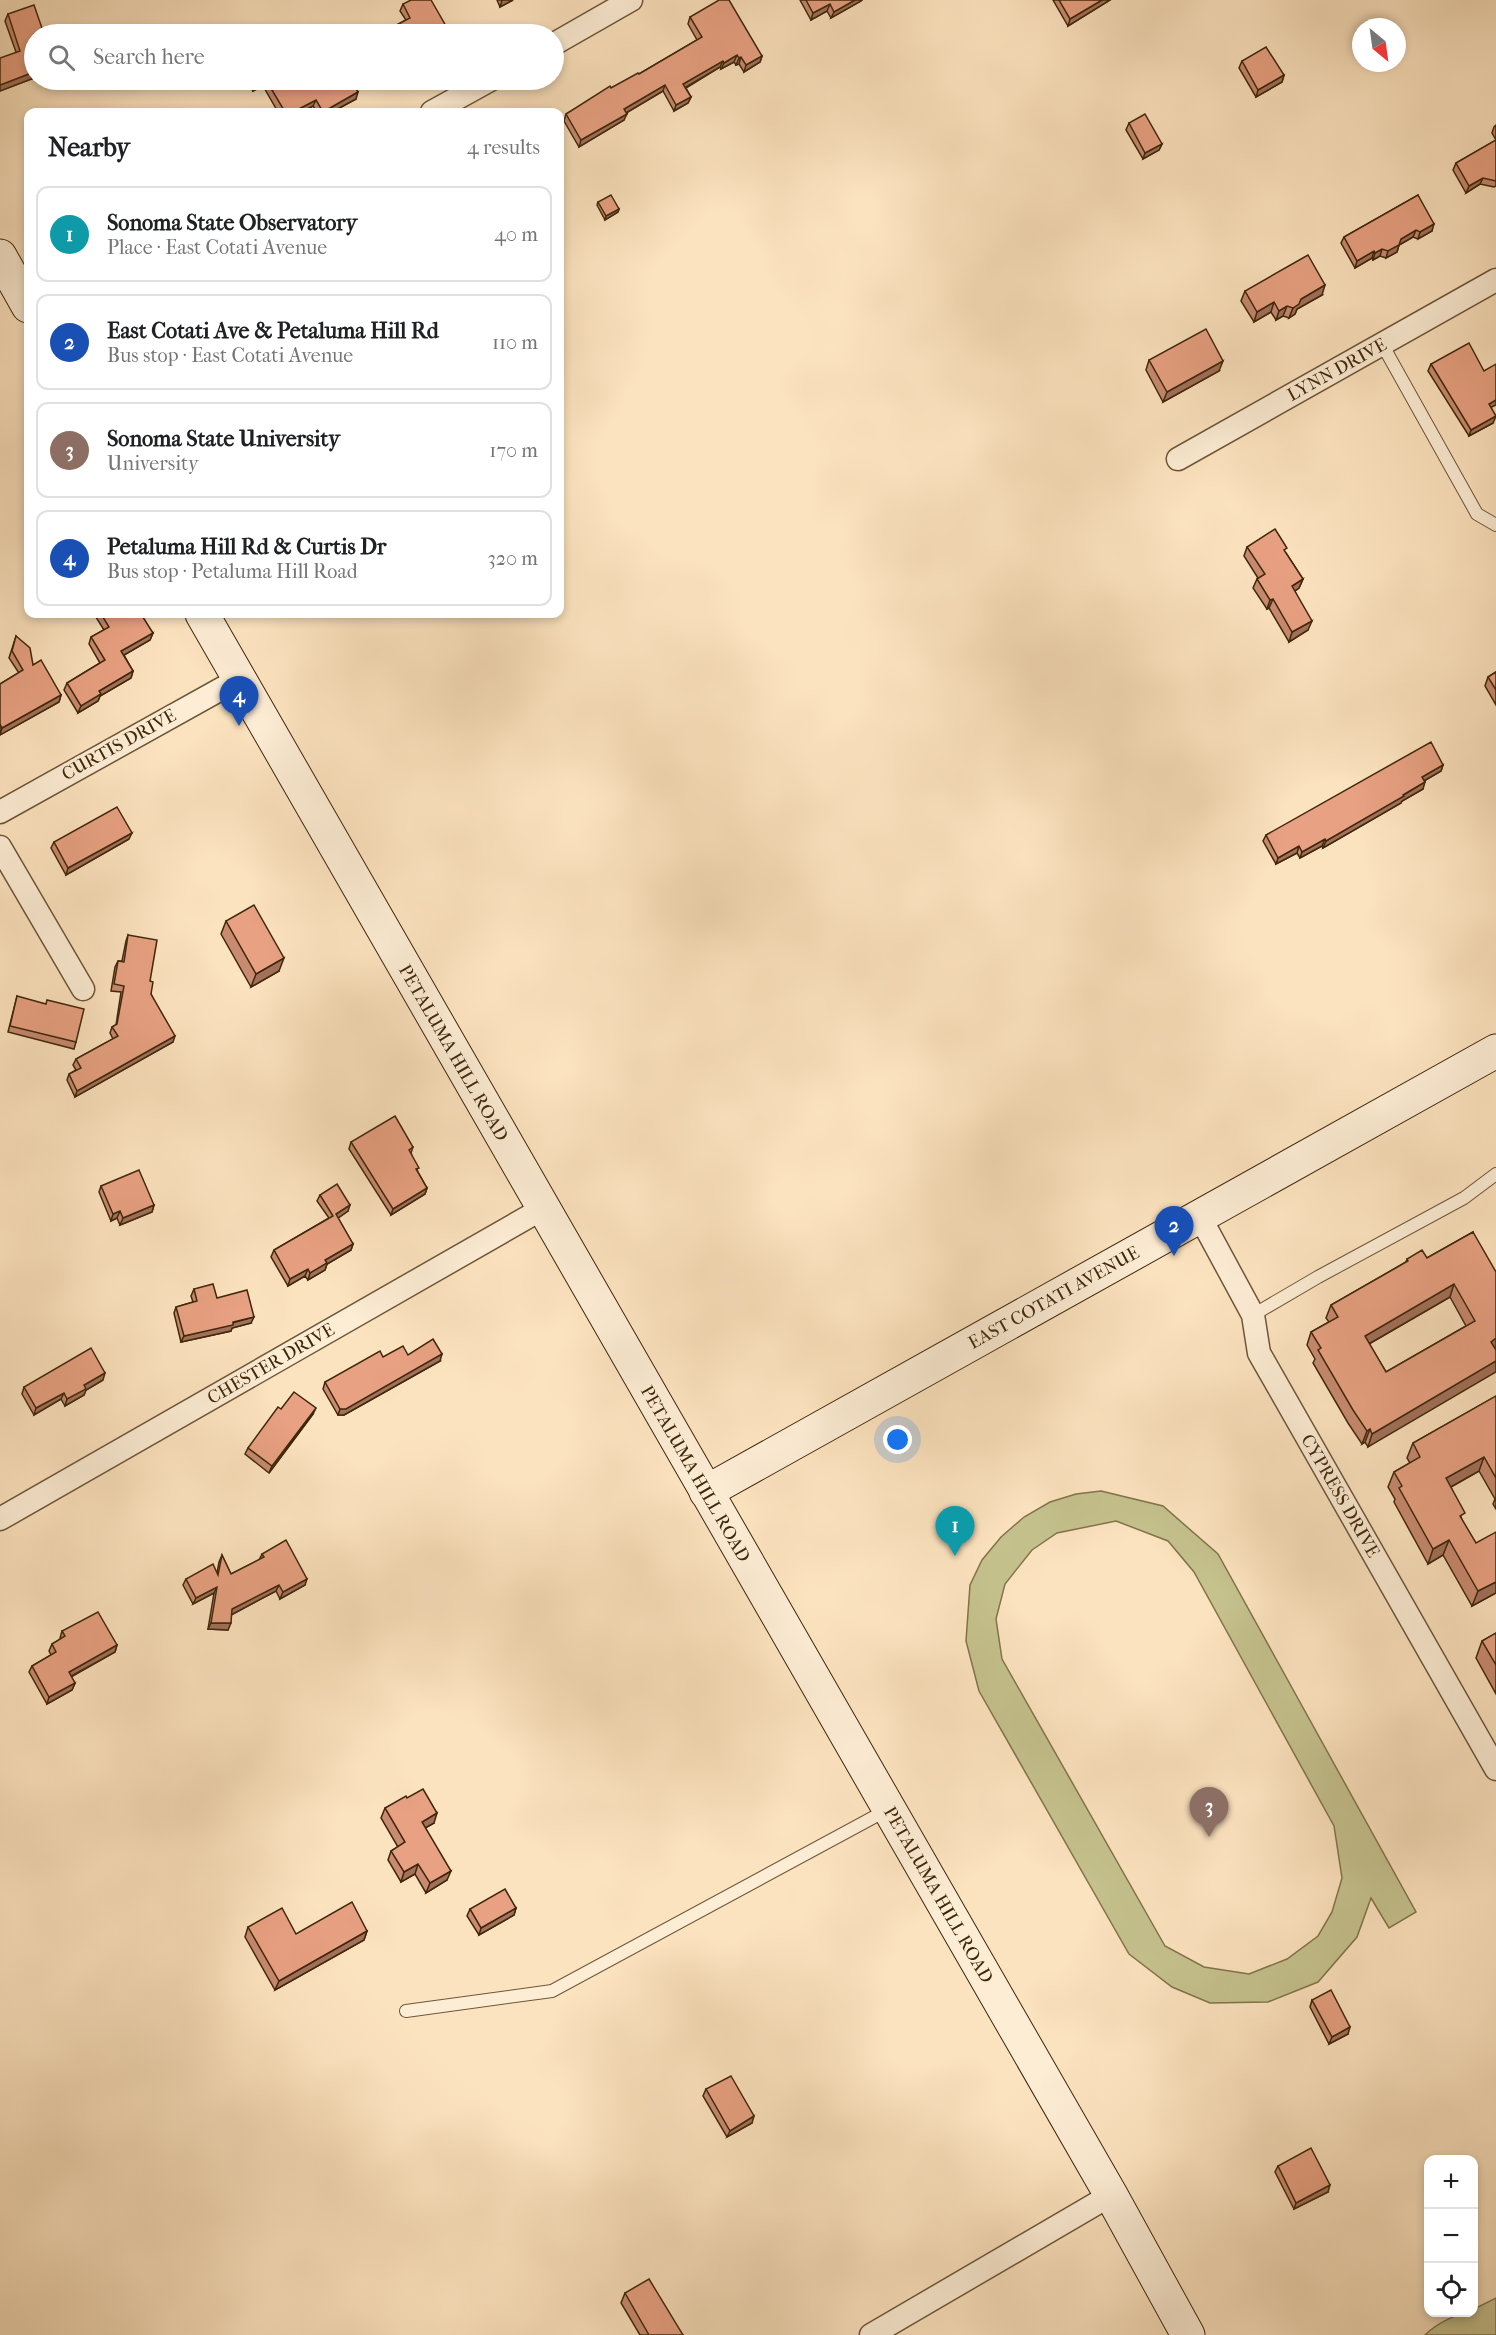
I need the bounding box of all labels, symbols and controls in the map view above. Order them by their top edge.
north arrow [1352,18,1406,72]
search box [24,24,564,90]
icon: search [45,41,78,74]
text: Search here [93,44,205,70]
text: Nearby [48,132,130,163]
text: 4 results [467,136,540,159]
text: Sonoma State Observatory [107,210,357,236]
text: 1 [66,223,73,246]
text: 40 m [494,223,538,246]
text: Place · East Cotati Avenue [107,236,327,259]
text: East Cotati Ave & Petaluma Hill Rd [107,318,439,344]
text: 2 [64,331,75,354]
text: 110 m [492,331,538,354]
street label: LYNN DRIVE [1284,334,1390,406]
text: Bus stop · East Cotati Avenue [107,344,353,367]
text: Sonoma State University [107,426,340,452]
text: 3 [65,439,74,462]
text: 170 m [489,439,538,462]
text: University [107,452,199,475]
text: Petaluma Hill Rd & Curtis Dr [107,534,386,560]
text: 4 [64,547,75,570]
text: 320 m [488,547,538,570]
text: Bus stop · Petaluma Hill Road [107,560,358,583]
pin: 4 [220,676,258,726]
street label: CURTIS DRIVE [58,705,180,785]
street label: PETALUMA HILL ROAD [394,961,512,1145]
pin: 2 [1154,1206,1194,1256]
street label: EAST COTATI AVENUE [965,1242,1143,1354]
street label: CHESTER DRIVE [204,1319,338,1409]
street label: PETALUMA HILL ROAD [636,1382,754,1566]
your location [883,1425,912,1454]
street label: CYPRESS DRIVE [1296,1431,1384,1561]
pin: 1 [936,1506,974,1556]
pin: 3 [1190,1788,1228,1837]
street label: PETALUMA HILL ROAD [879,1803,997,1987]
map controls [1424,2155,1478,2317]
button: + [1424,2155,1478,2209]
button: − [1424,2209,1478,2263]
button: locate [1424,2263,1478,2317]

